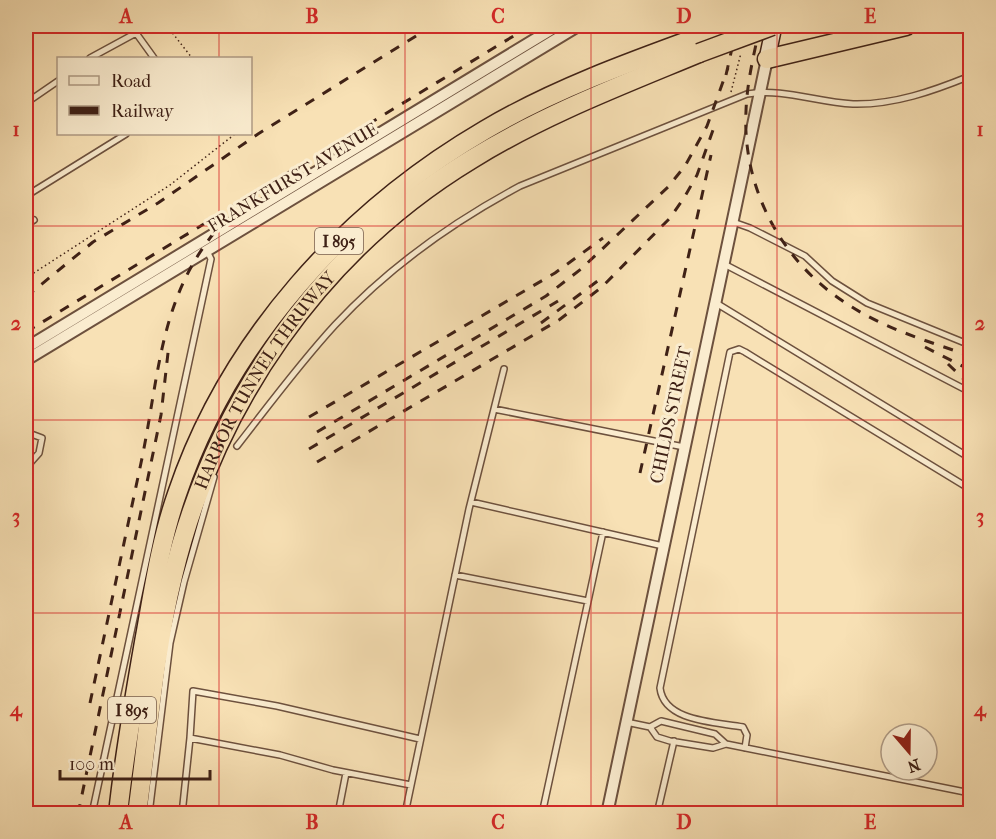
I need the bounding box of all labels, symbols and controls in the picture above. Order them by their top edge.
text: A [118,5,134,28]
text: B [305,5,319,28]
text: C [491,5,505,28]
text: D [676,5,692,28]
text: E [864,5,876,28]
legend [57,57,252,135]
text: Road [111,71,151,92]
text: Railway [111,101,175,122]
text: 1 [12,118,20,141]
text: 1 [976,118,984,141]
street label: FRANKFURST AVENUE [204,119,382,237]
road number: I 895 [315,228,363,254]
street label: HARBOR TUNNEL THRUWAY [190,267,340,493]
text: 2 [11,312,21,335]
text: 2 [975,312,985,335]
street label: CHILDS STREET [646,344,696,486]
text: 3 [12,505,20,528]
text: 3 [976,505,984,528]
road number: I 895 [108,697,156,723]
text: 4 [9,698,23,722]
text: 4 [973,698,987,722]
north arrow [879,722,939,782]
scale bar [60,743,210,781]
text: 100 m [69,754,114,775]
text: N [904,755,923,777]
text: A [118,811,134,834]
text: B [305,811,319,834]
text: C [491,811,505,834]
text: D [676,811,692,834]
text: E [864,811,876,834]

